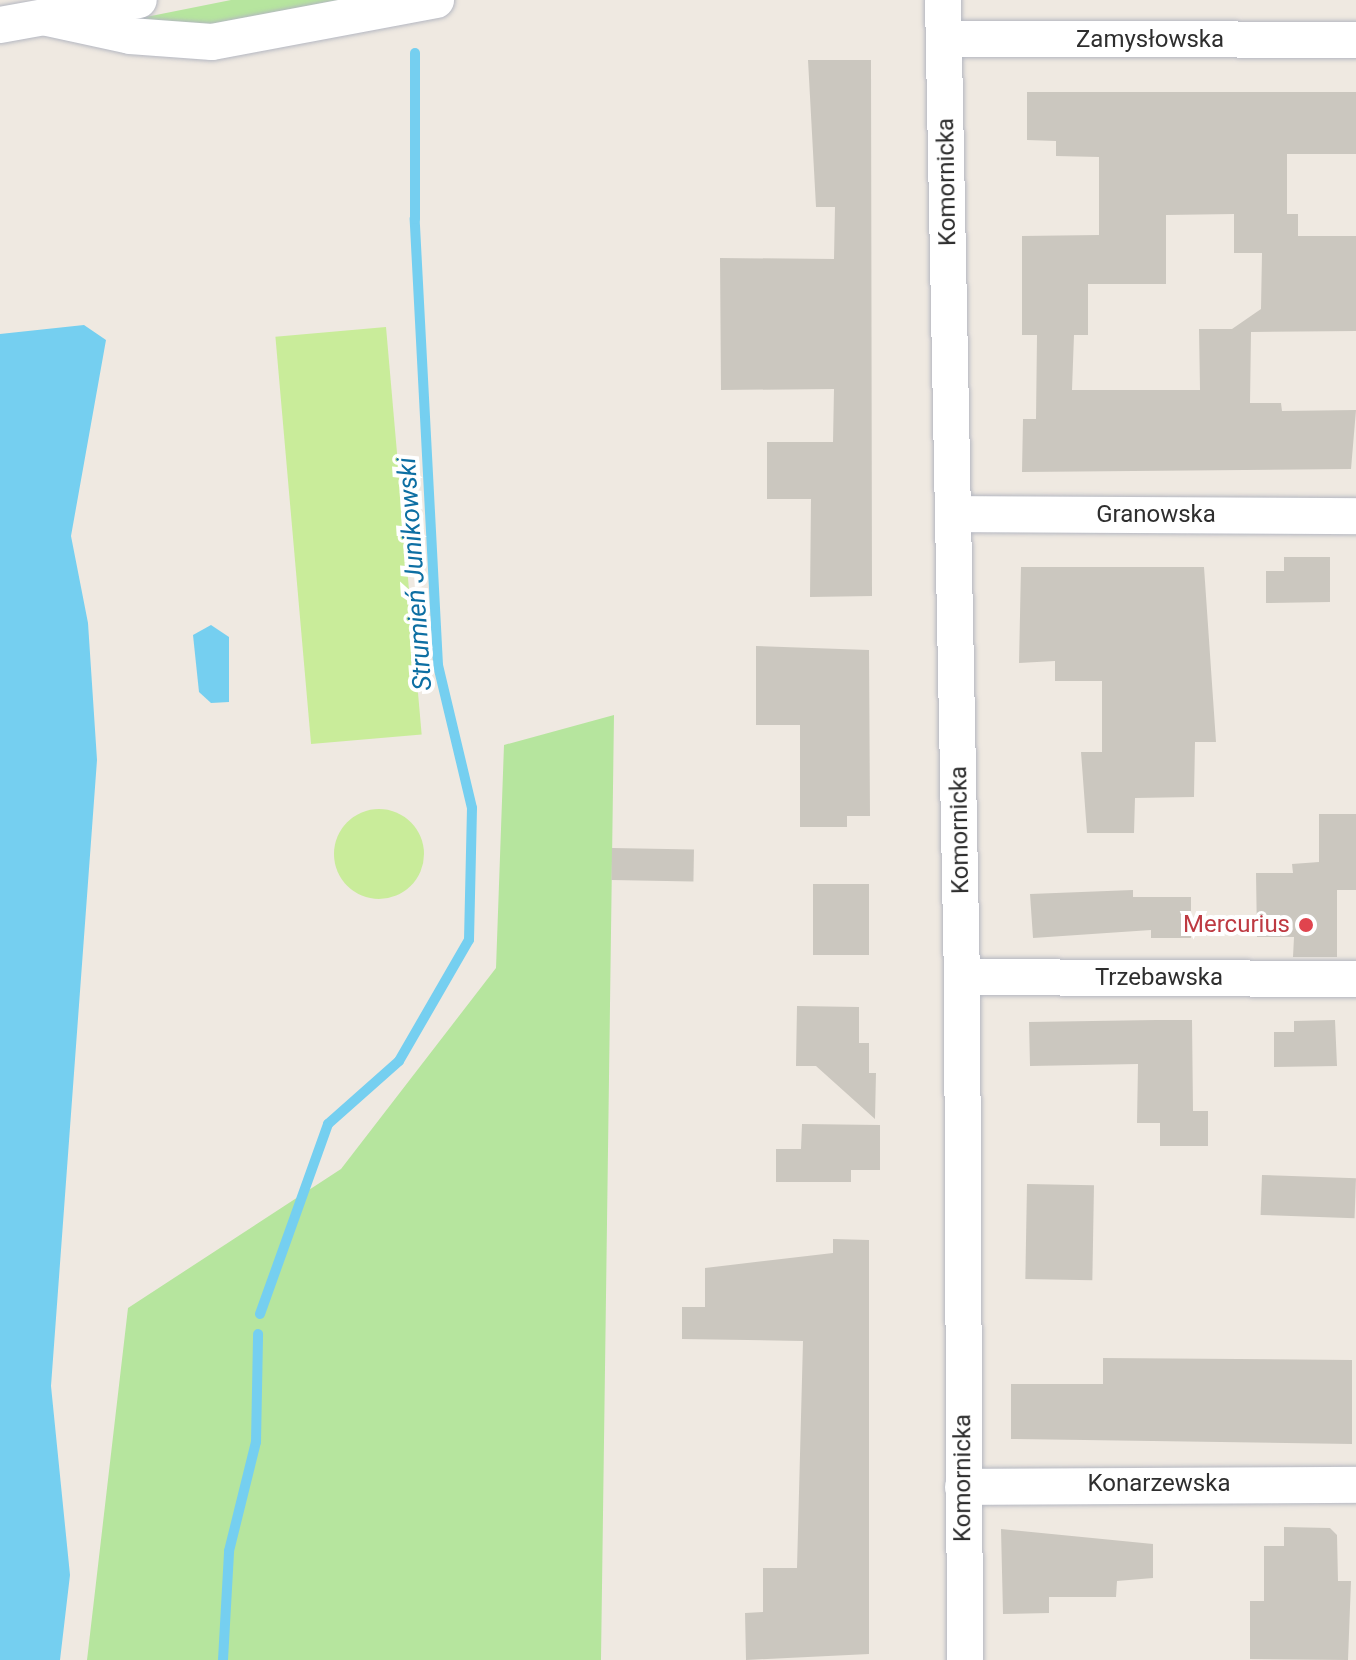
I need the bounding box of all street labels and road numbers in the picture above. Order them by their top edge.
street label: Zamysłowska [1076,26,1224,54]
street label: Komornicka [931,118,963,246]
street label: Granowska [1096,501,1216,529]
street label: Komornicka [944,766,976,894]
street label: Trzebawska [1095,964,1223,992]
street label: Komornicka [949,1414,977,1542]
street label: Konarzewska [1088,1470,1230,1498]

